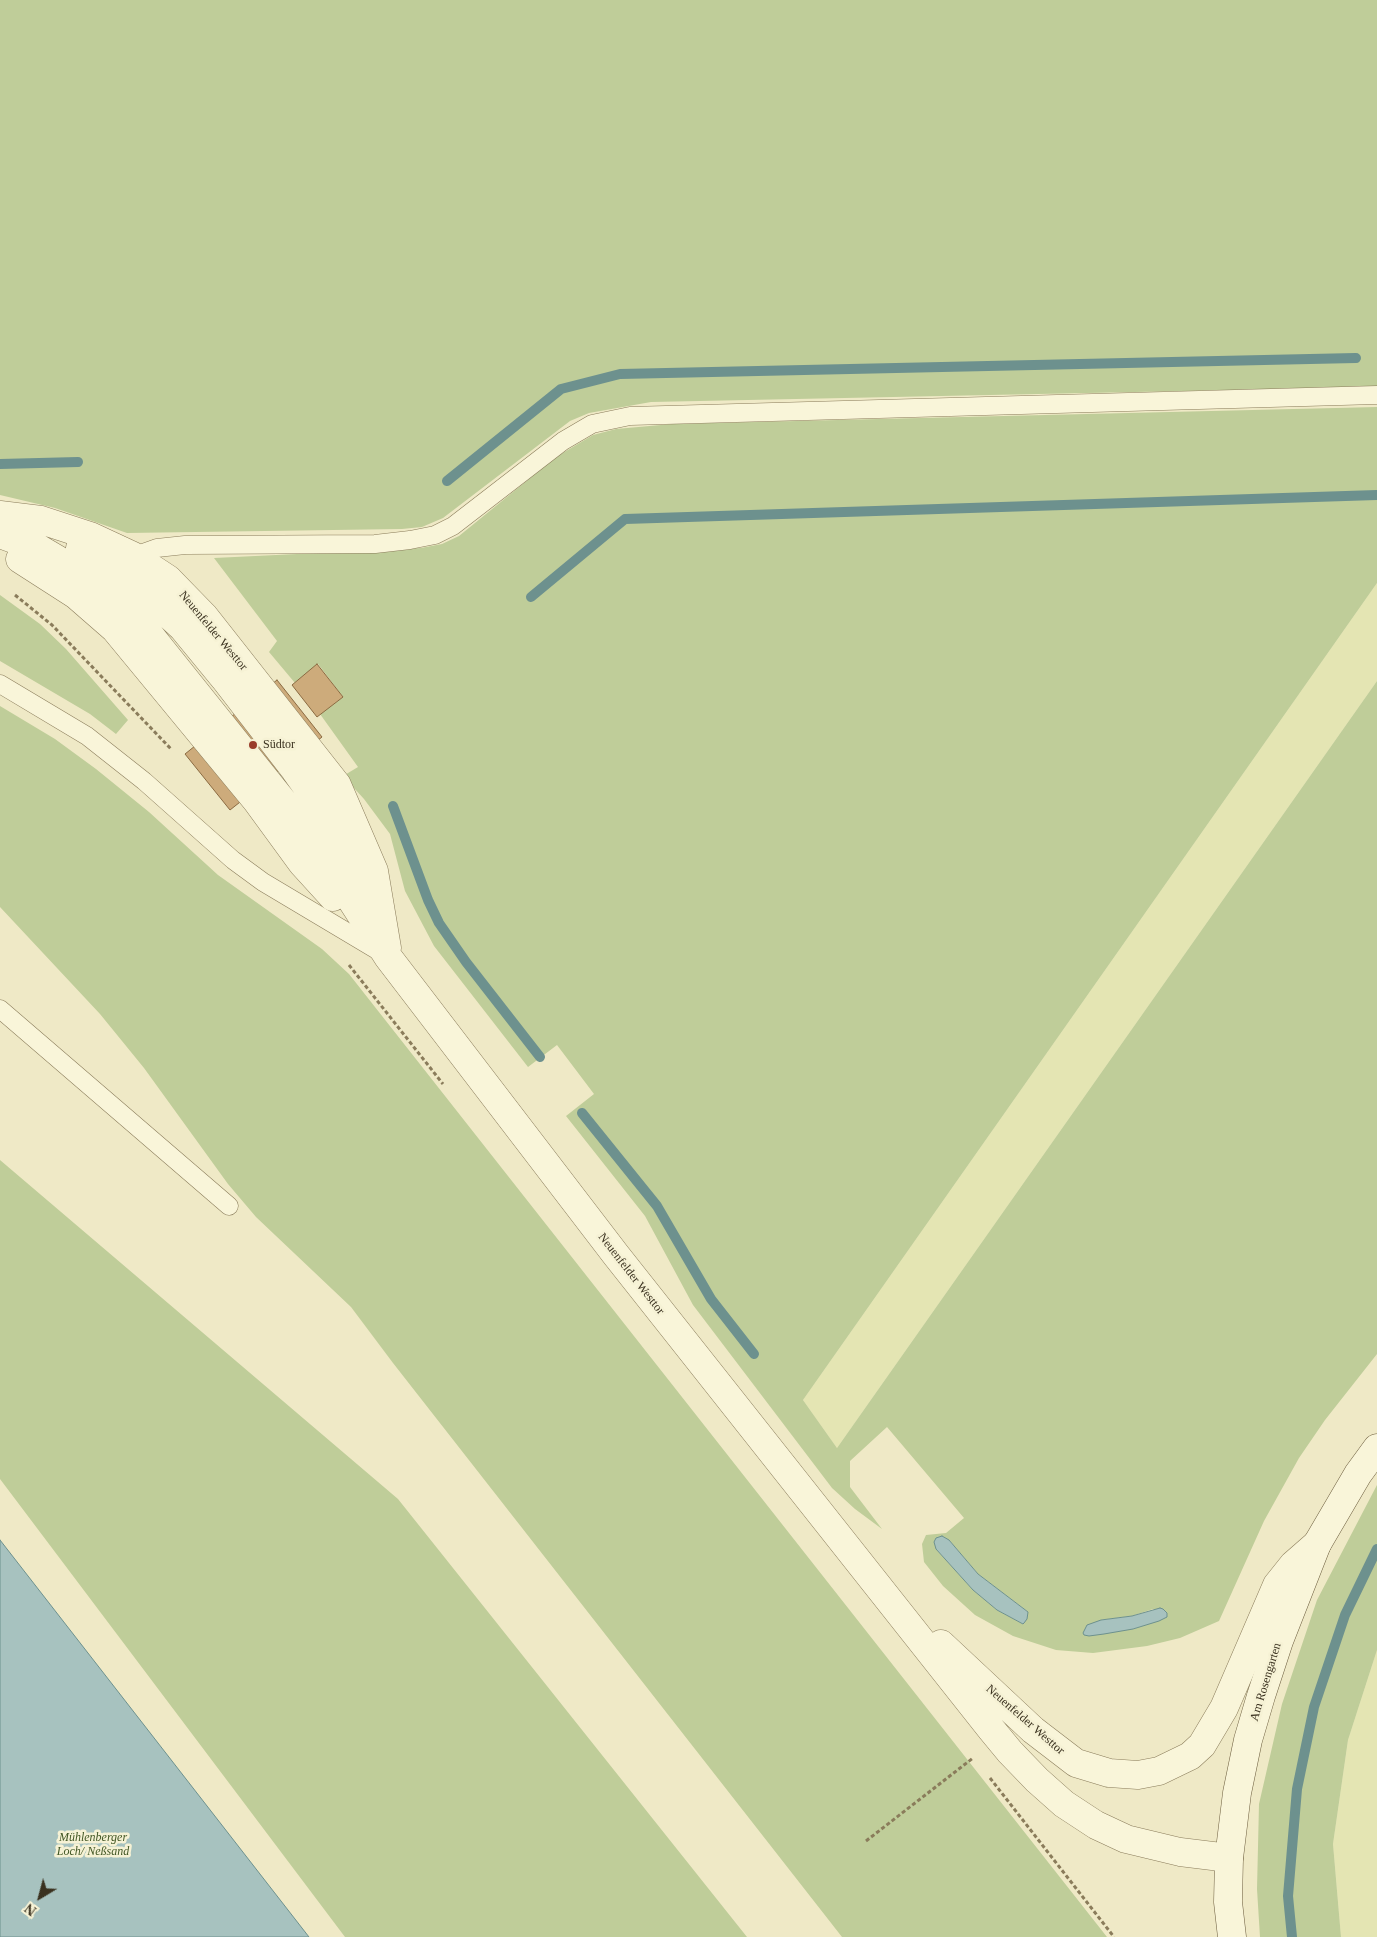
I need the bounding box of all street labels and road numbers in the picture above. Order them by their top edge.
street label: Neuenfelder Westtor [176,588,250,674]
street label: Neuenfelder Westtor [595,1230,667,1318]
street label: Am Rosengarten [1247,1641,1285,1723]
street label: Neuenfelder Westtor [983,1682,1067,1758]

